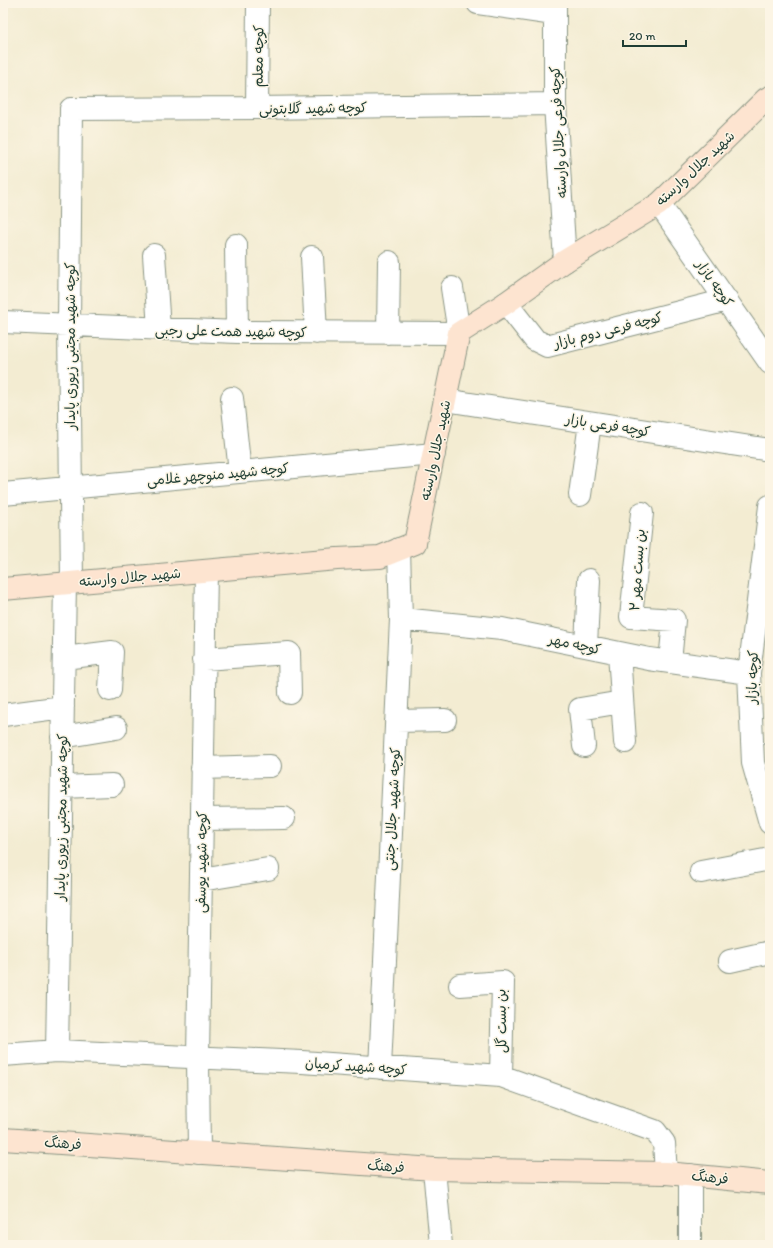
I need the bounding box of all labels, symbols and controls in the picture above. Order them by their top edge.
scale bar [623,22,686,48]
street label: کوچه معلم [249,25,270,87]
text: 20 m [629,29,656,43]
street label: کوچه فرعی جلال وارسته [547,65,571,198]
street label: کوچه شهید گلابتونی [259,99,367,119]
street label: شهید جلال وارسته [652,127,739,210]
street label: کوچه بازار [691,256,737,311]
street label: کوچه شهید مجتبی زیوری پایدار [62,262,80,431]
street label: کوچه فرعی دوم بازار [551,309,665,354]
street label: کوچه شهید همت علی رجبی [155,322,307,342]
street label: شهید جلال وارسته [417,398,455,502]
street label: کوچه فرعی بازار [563,410,652,442]
street label: کوچه شهید منوچهر غلامی [146,460,290,490]
street label: بن بست مهر ۲ [626,528,649,612]
street label: شهید جلال وارسته [79,565,182,591]
street label: کوچه مهر [546,630,603,659]
street label: کوچه بازار [743,650,763,705]
street label: کوچه شهید مجتبی زیوری پایدار [52,733,72,902]
street label: کوچه شهید جلال جنتی [381,747,405,871]
street label: کوچه شهید یوسفی [192,811,212,913]
street label: بن بست گل [492,989,511,1053]
street label: کوچه شهید کرمیان [304,1054,408,1080]
street label: فرهنگ [44,1134,82,1153]
street label: فرهنگ [367,1157,405,1176]
street label: فرهنگ [691,1167,729,1188]

